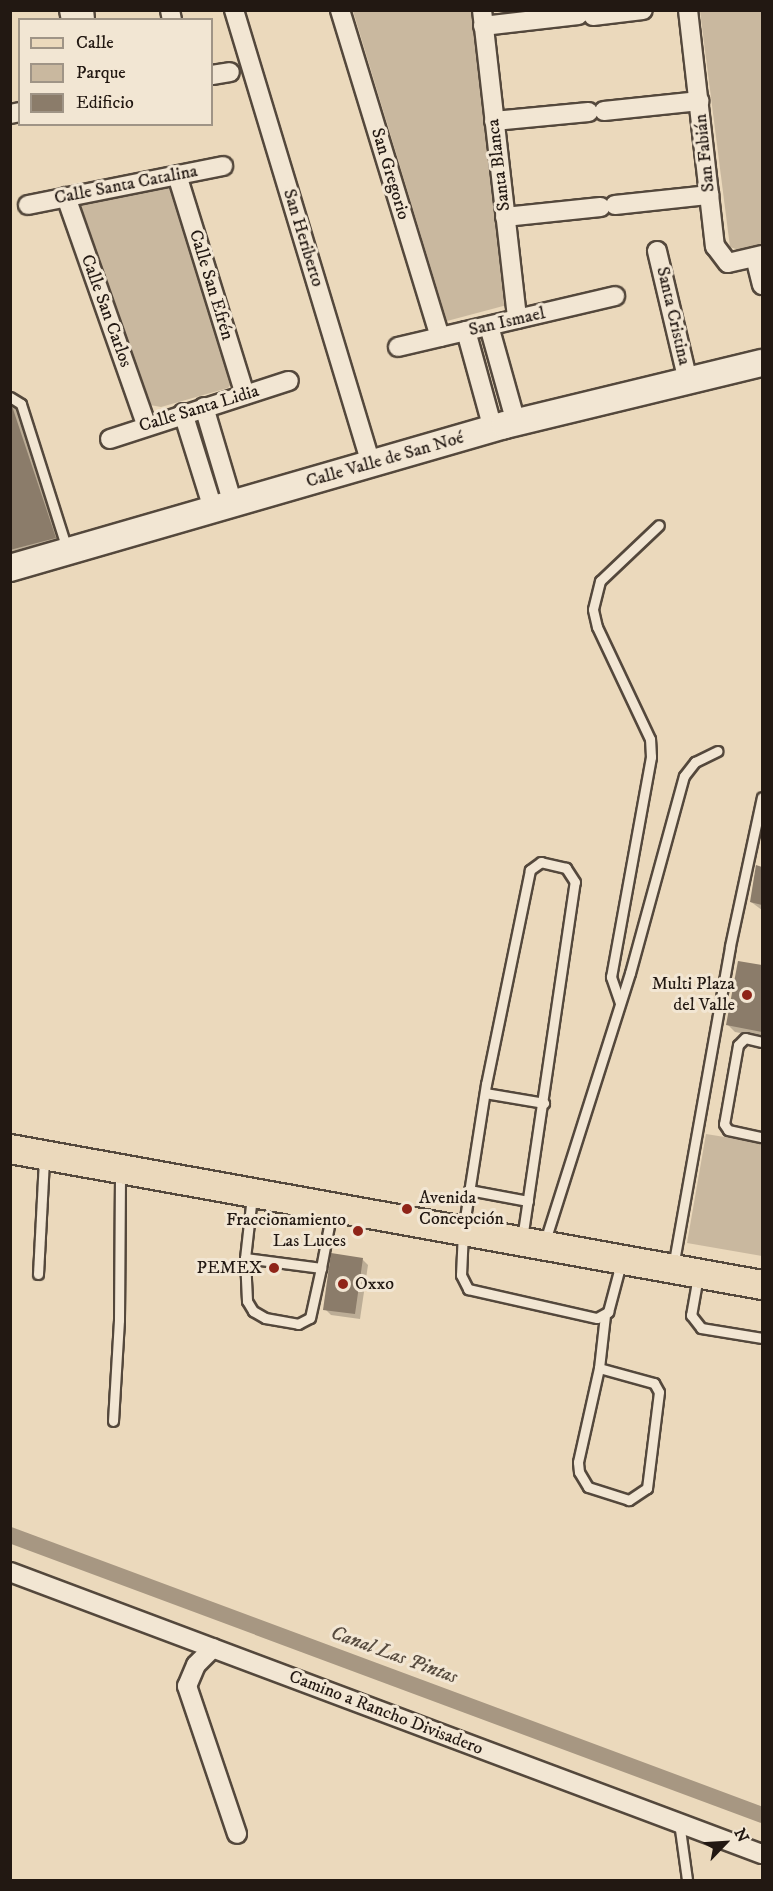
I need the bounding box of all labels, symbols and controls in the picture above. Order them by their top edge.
legend [18,18,213,126]
text: Calle [76,32,114,54]
text: Parque [76,62,126,84]
text: Edificio [76,92,134,114]
street label: San Fabián [690,113,720,193]
street label: Santa Blanca [483,118,515,212]
street label: San Gregorio [366,126,414,222]
street label: Calle Santa Catalina [53,161,199,209]
street label: San Heriberto [278,187,328,289]
street label: Calle San Efrén [184,227,238,343]
street label: Calle San Carlos [76,252,136,370]
street label: Santa Cristina [651,265,695,367]
street label: San Ismael [467,303,547,341]
street label: Calle Santa Lidia [136,381,262,437]
street label: Calle Valle de San Noé [304,427,466,493]
place label: Multi Plaza del Valle [652,974,735,1016]
marker: Multi Plaza del Valle [740,988,754,1002]
place label: Avenida Concepción [419,1188,504,1230]
marker: Avenida Concepción [400,1202,414,1216]
place label: Fraccionamiento Las Luces [226,1210,346,1252]
marker: Fraccionamiento Las Luces [351,1224,365,1238]
place label: PEMEX [197,1257,262,1279]
marker: PEMEX [267,1261,281,1275]
place label: Oxxo [355,1273,394,1295]
marker: Oxxo [336,1277,350,1291]
water label: Canal Las Pintas [327,1621,461,1689]
street label: Camino a Rancho Divisadero [286,1666,486,1760]
north arrow [695,1813,755,1873]
text: N [729,1825,753,1846]

